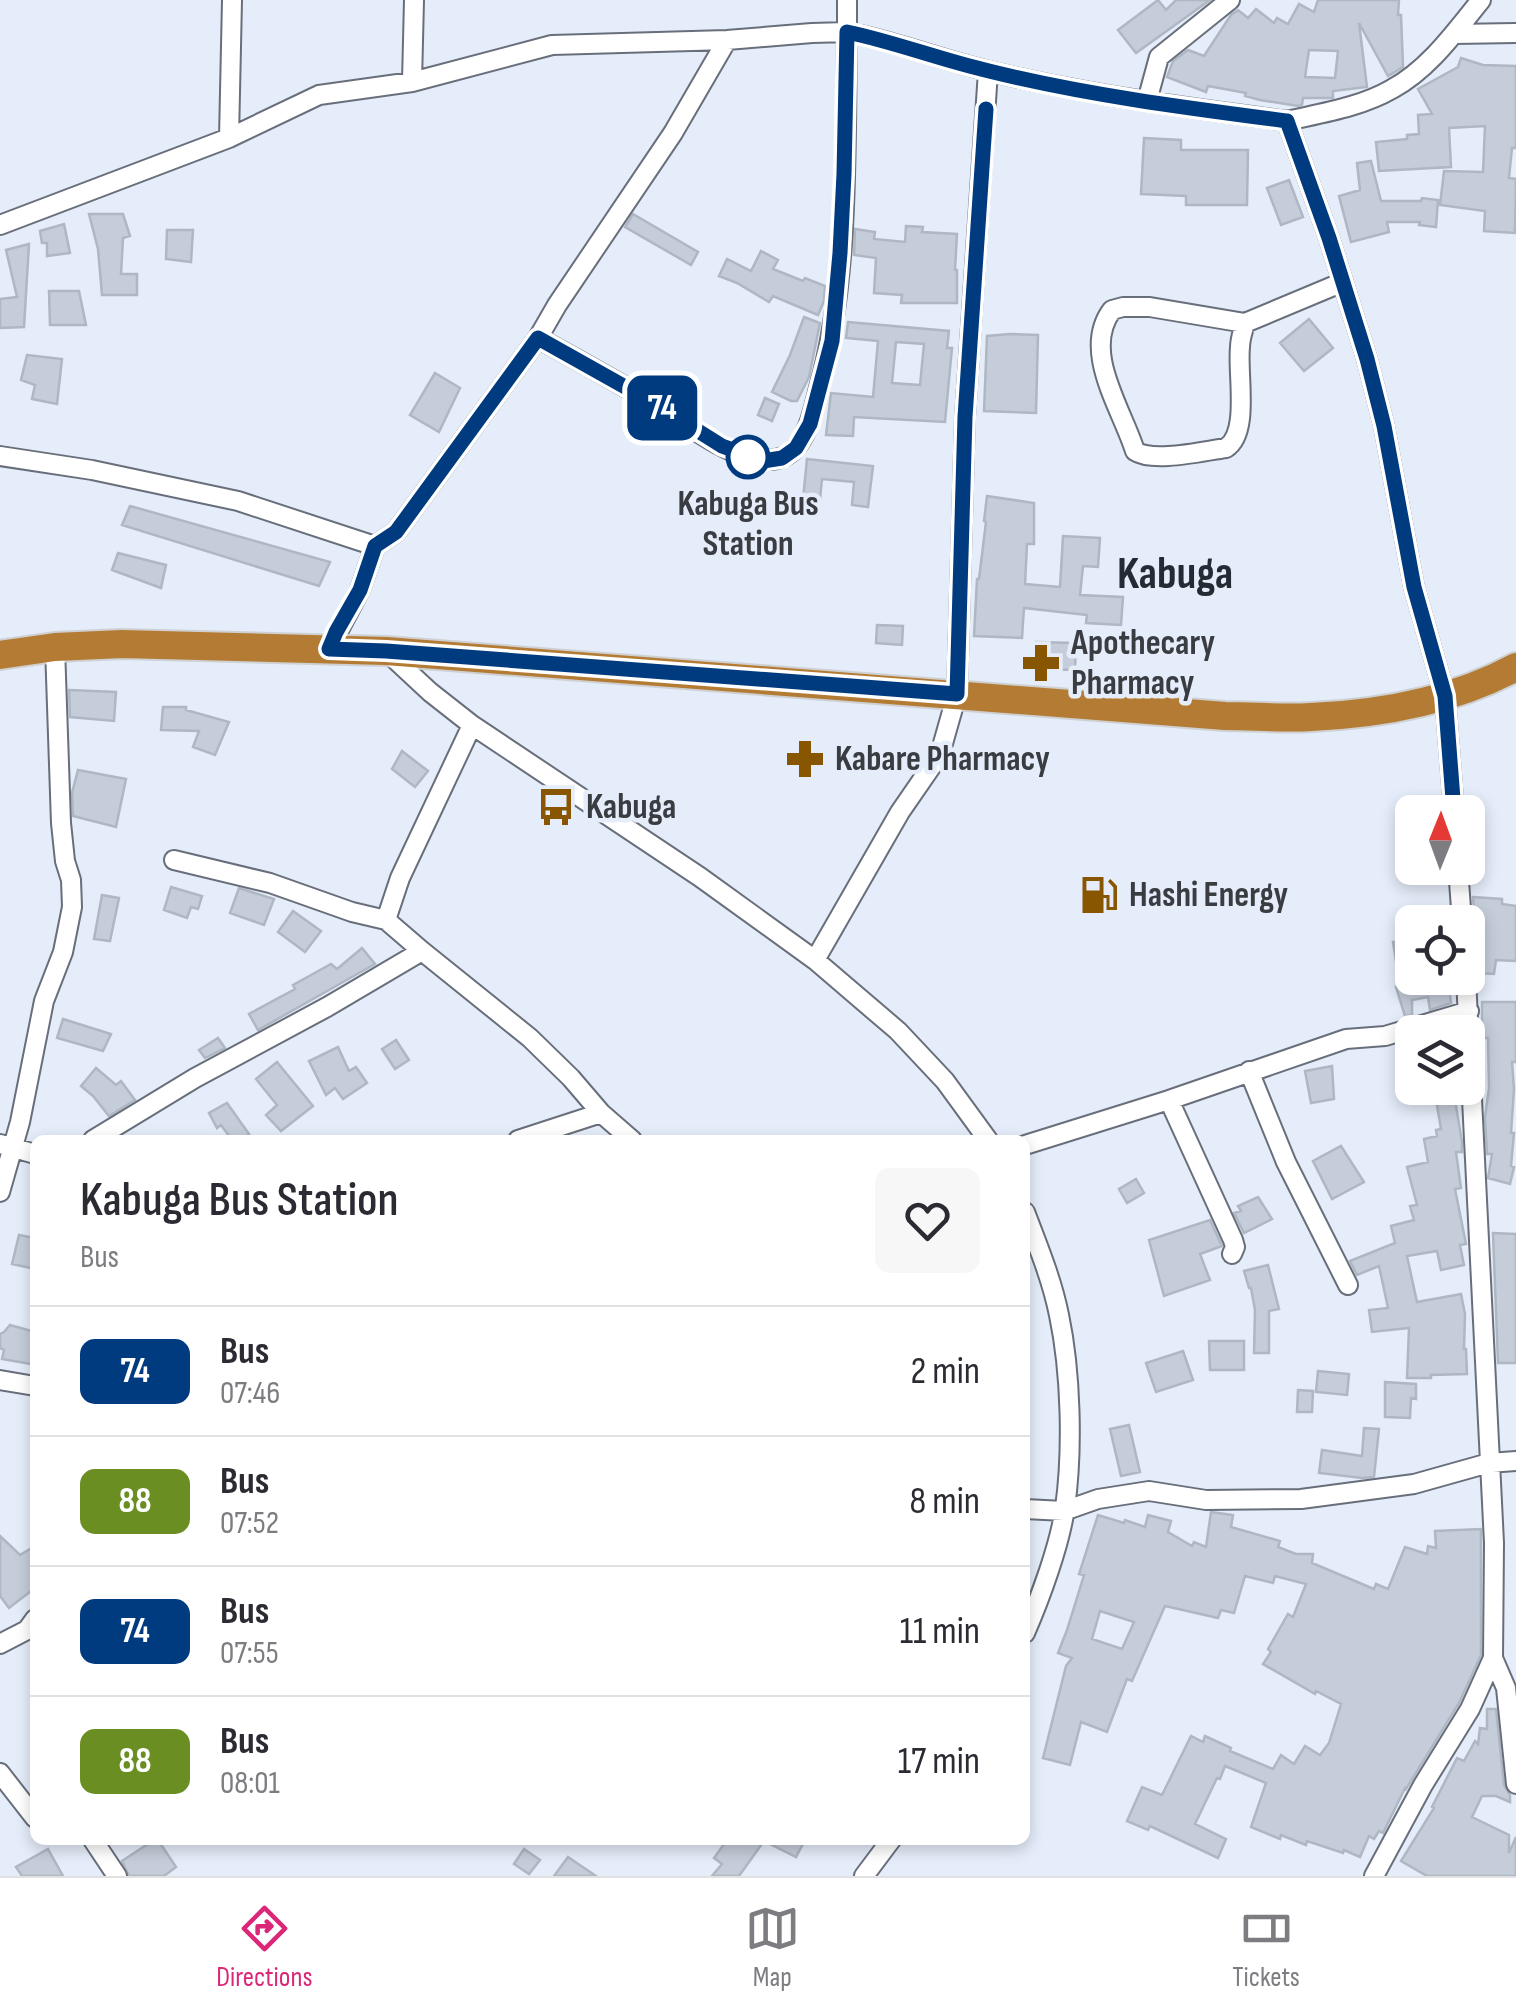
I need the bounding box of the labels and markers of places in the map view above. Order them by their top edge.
marker: Kabuga Bus Station [727,436,769,478]
place label: Kabuga Bus Station [677,483,819,566]
place label: Apothecary Pharmacy [1070,622,1216,705]
pharmacy icon: Apothecary Pharmacy [1020,642,1062,684]
pharmacy icon: Kabare Pharmacy [784,738,826,780]
place label: Kabare Pharmacy [835,738,1050,781]
bus stop icon: Kabuga [535,786,577,828]
place label: Kabuga [586,786,676,829]
fuel station icon: Hashi Energy [1078,874,1120,916]
place label: Hashi Energy [1129,874,1288,917]

